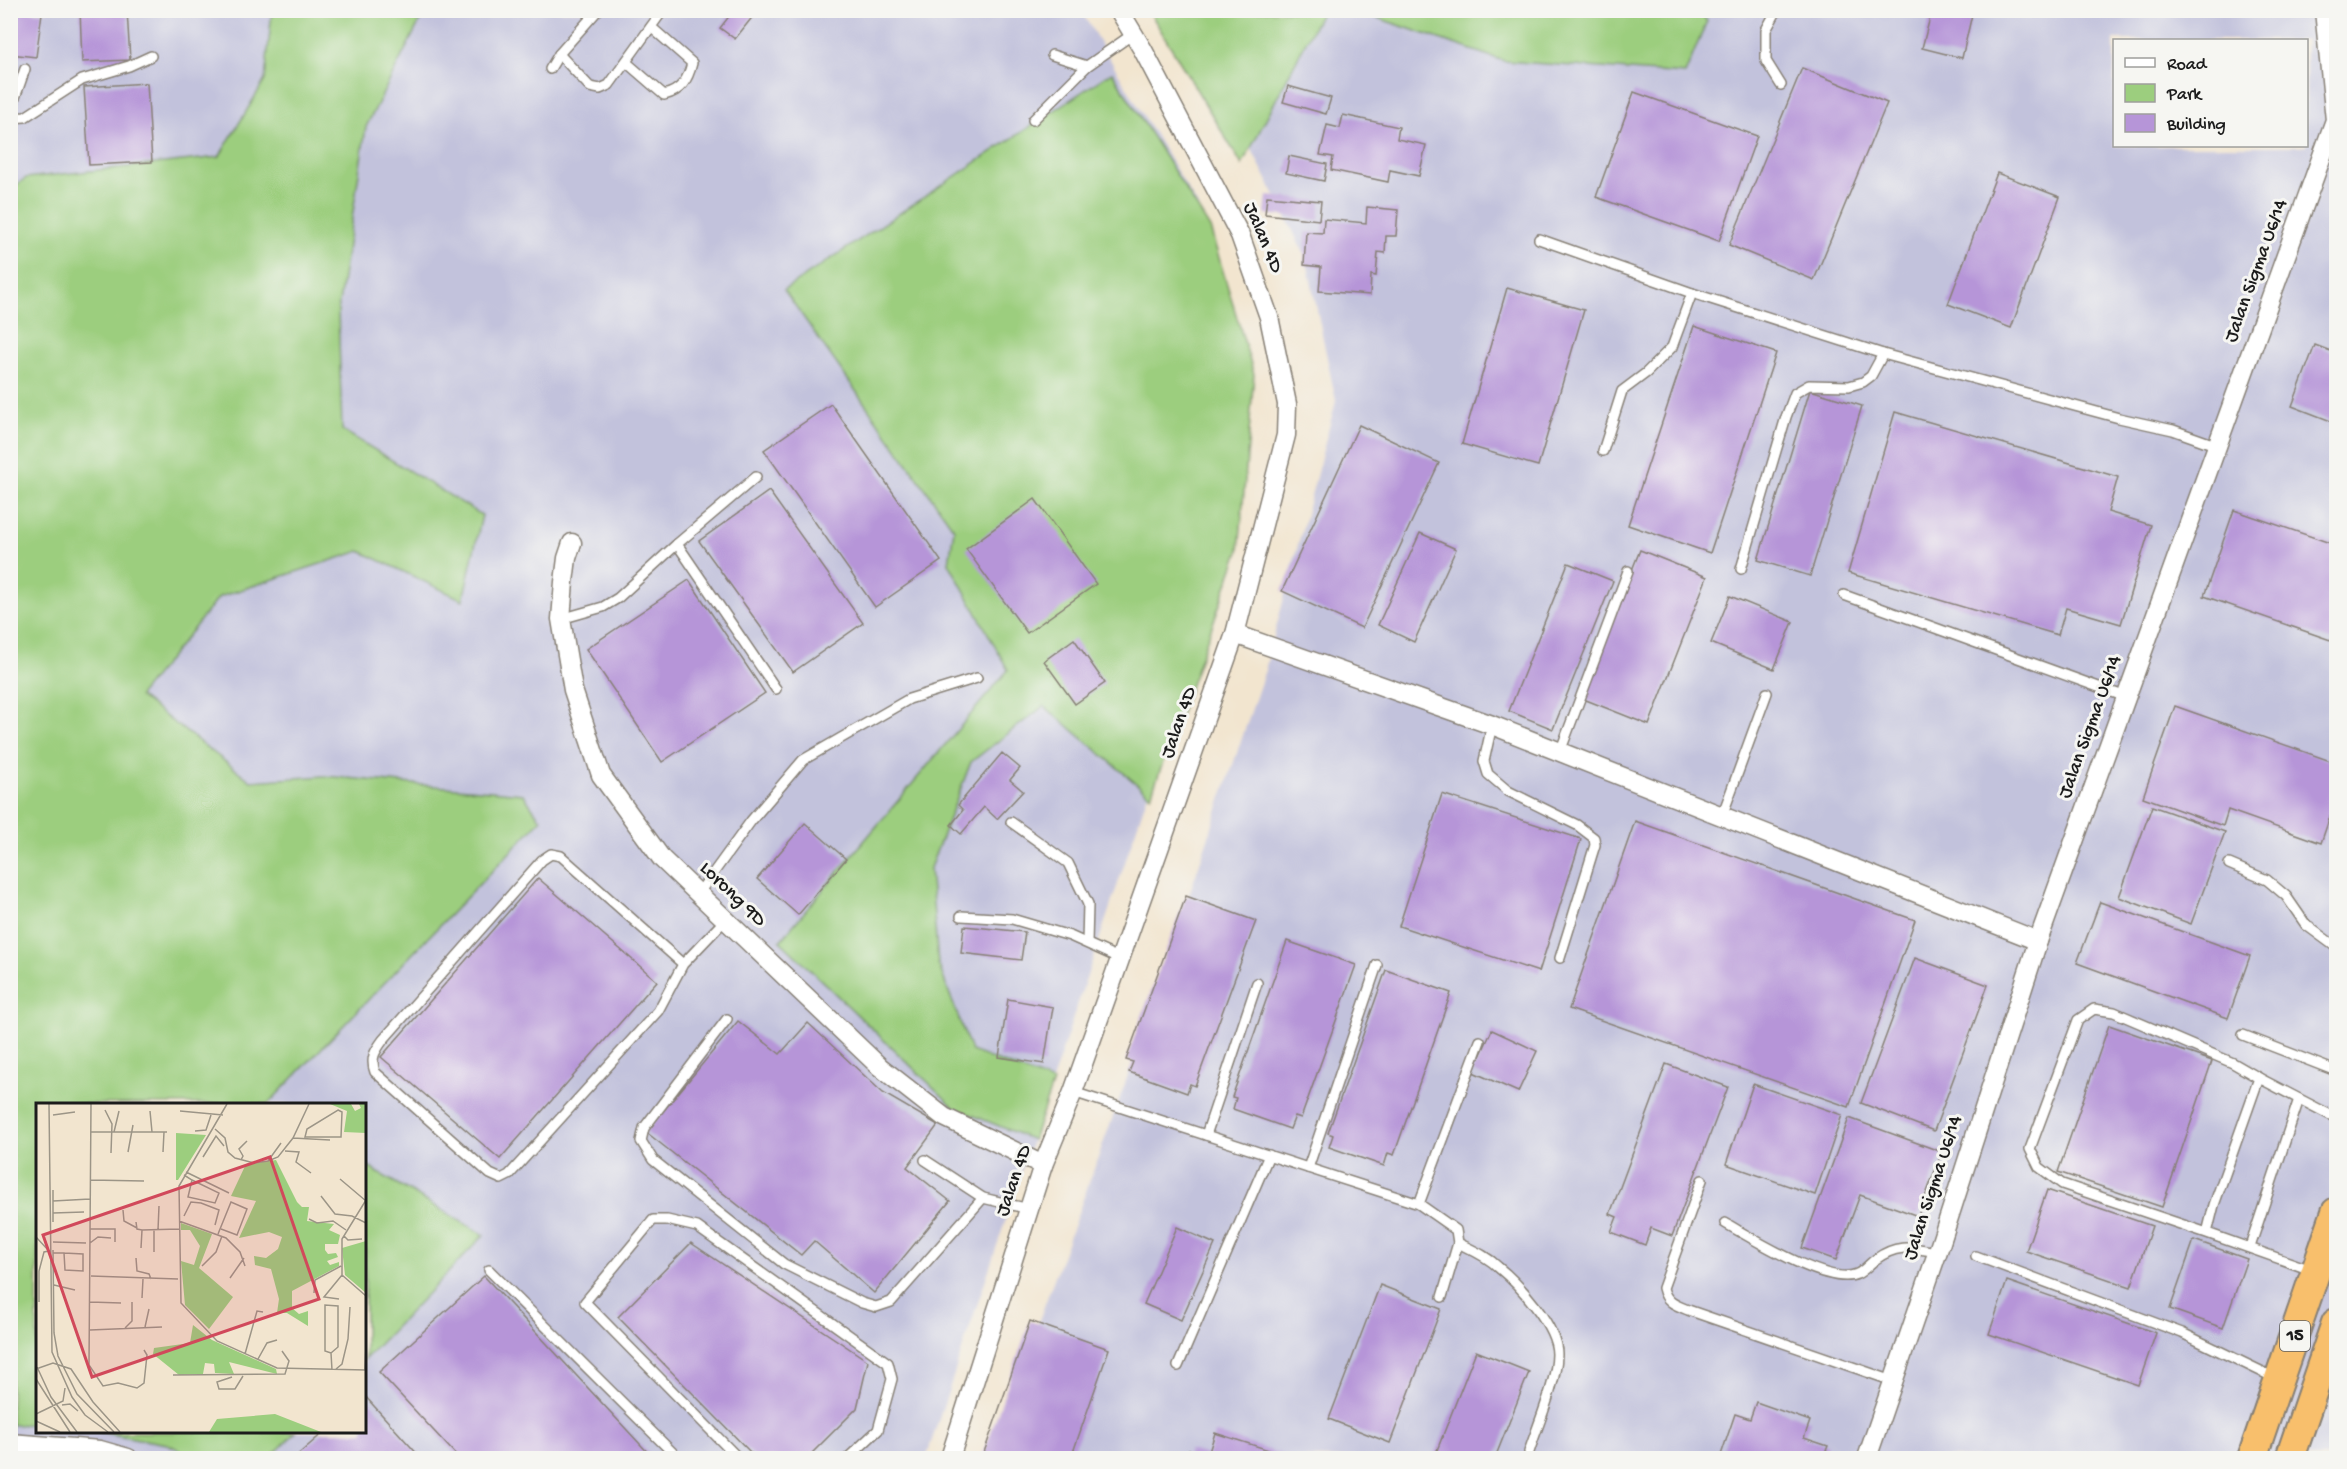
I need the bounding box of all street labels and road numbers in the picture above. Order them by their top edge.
street label: Jalan Sigma U6/14 [2220,196,2294,346]
street label: Jalan 4D [1237,199,1287,277]
street label: Jalan Sigma U6/14 [2054,652,2128,802]
street label: Jalan 4D [1157,683,1203,762]
street label: Lorong 9D [694,858,771,933]
street label: Jalan Sigma U6/14 [1900,1112,1968,1263]
street label: Jalan 4D [992,1141,1038,1220]
road number: 15 [2280,1321,2310,1351]

